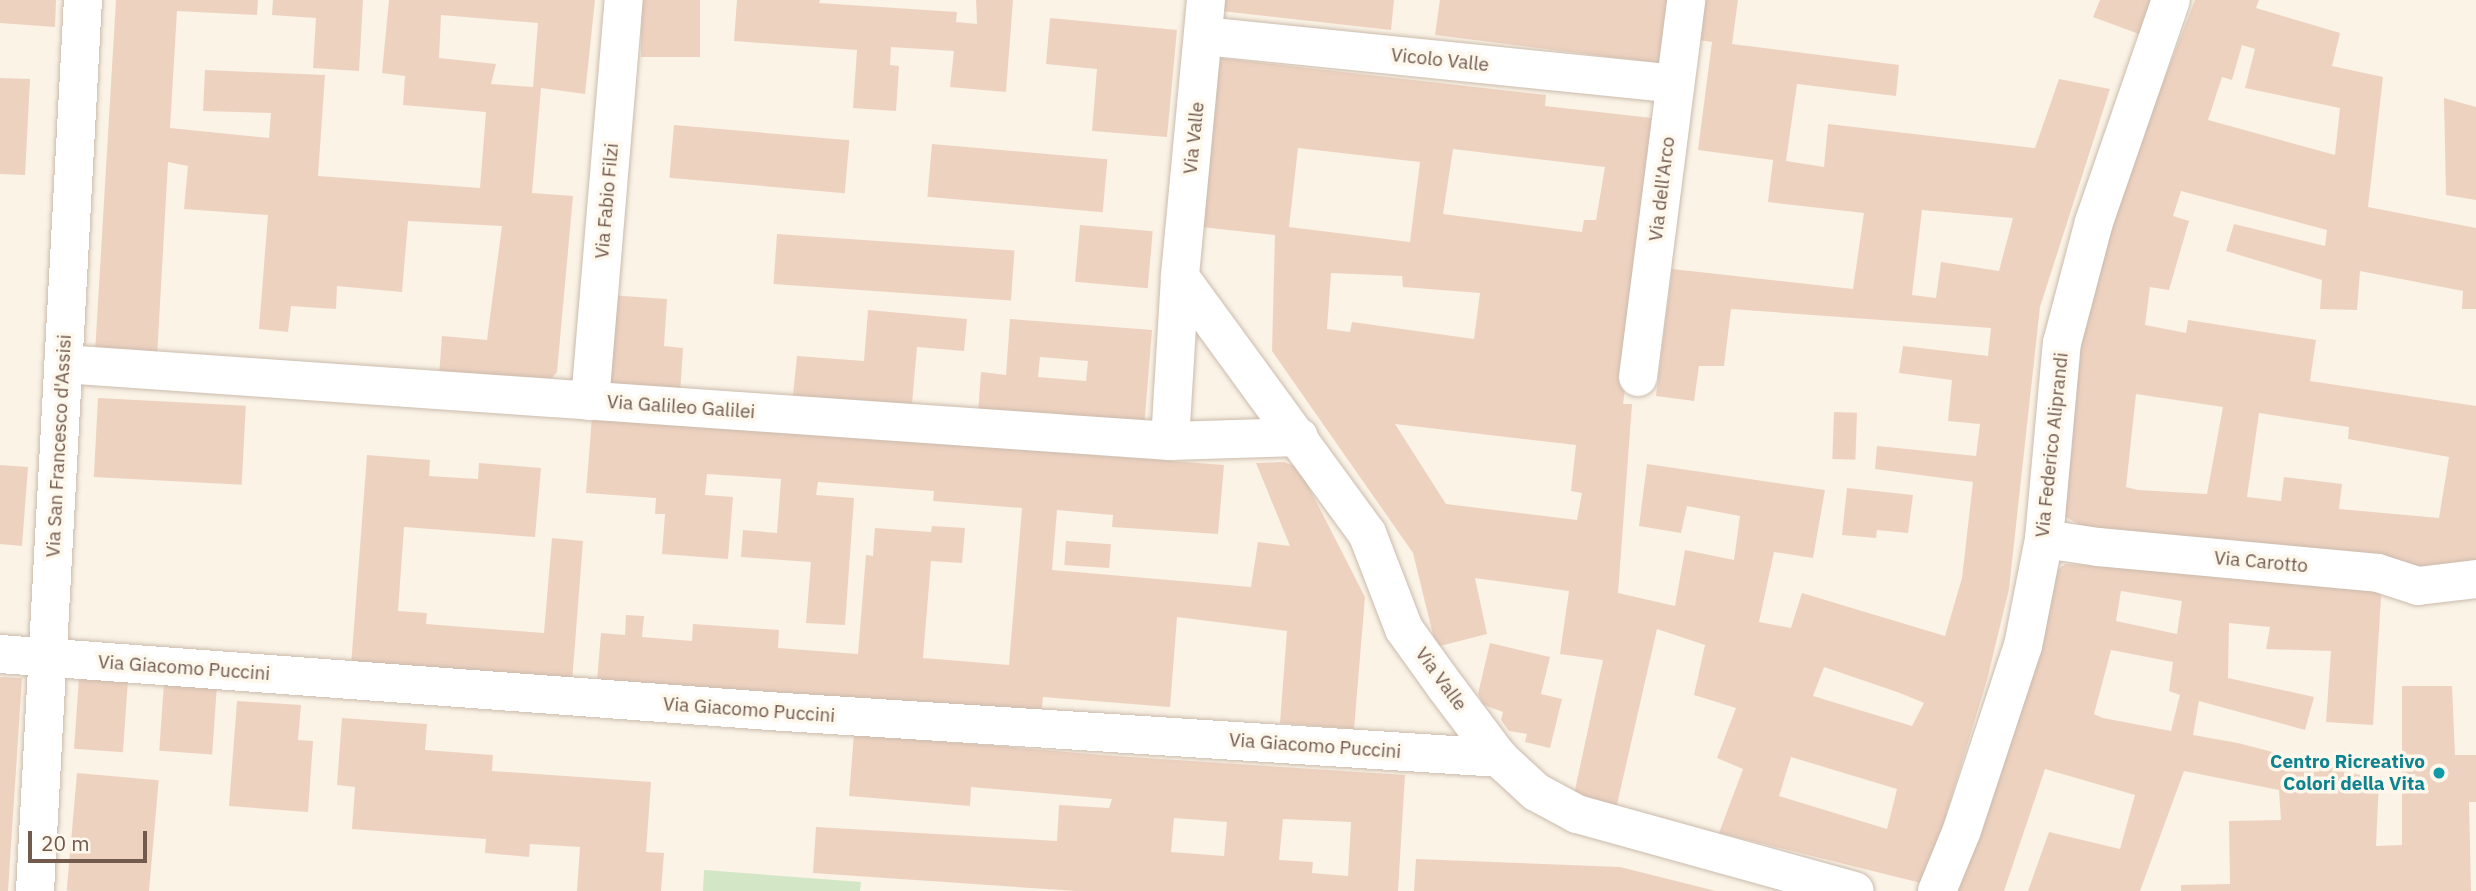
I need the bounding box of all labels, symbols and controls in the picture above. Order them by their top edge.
street label: Vicolo Valle [1390,44,1490,76]
street label: Via Valle [1179,101,1209,175]
street label: Via dell'Arco [1644,135,1680,243]
street label: Via Fabio Filzi [591,142,623,260]
street label: Via San Francesco d'Assisi [42,334,76,558]
street label: Via Federico Aliprandi [2031,351,2073,539]
street label: Via Galileo Galilei [606,390,756,424]
street label: Via Carotto [2213,547,2309,577]
street label: Via Valle [1410,643,1472,715]
street label: Via Giacomo Puccini [97,651,271,685]
street label: Via Giacomo Puccini [662,693,836,727]
street label: Via Giacomo Puccini [1228,729,1402,763]
place label: Centro Ricreativo Colori della Vita [2270,751,2425,795]
marker: Centro Ricreativo Colori della Vita [2431,765,2447,781]
scale bar [32,818,150,862]
text: 20 m [41,829,90,857]

